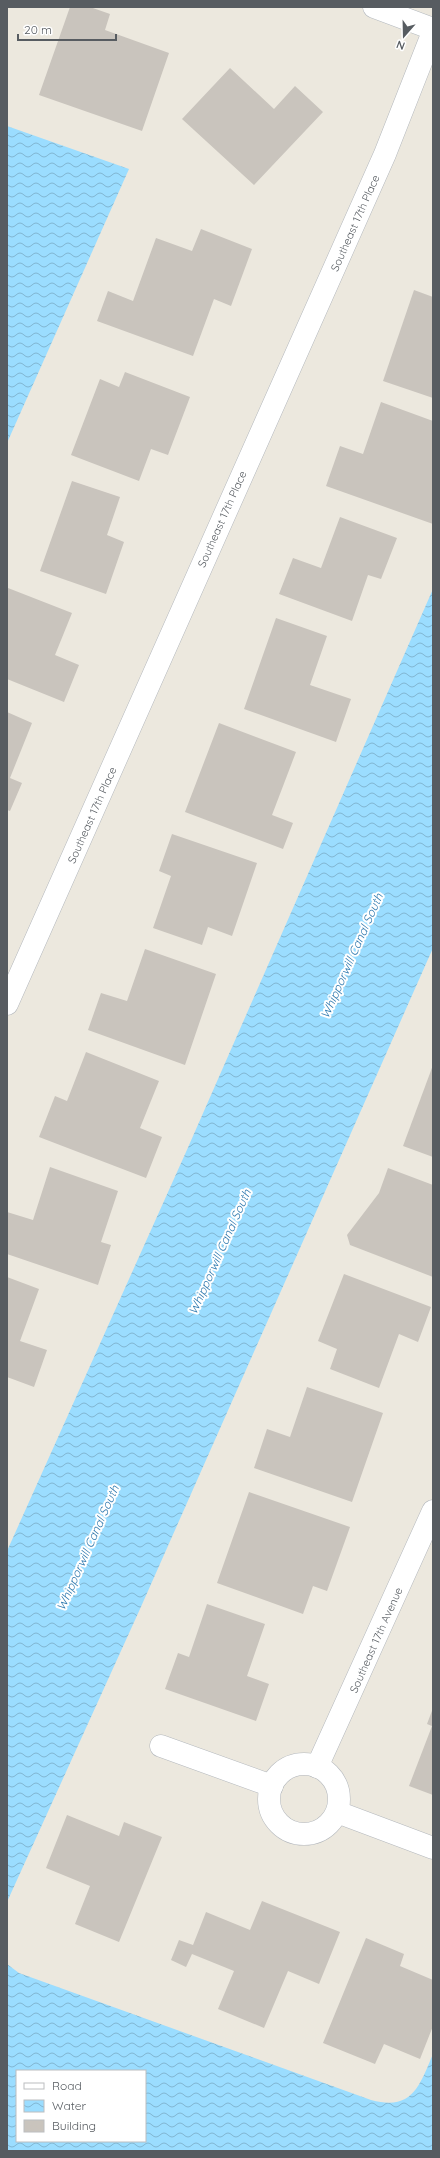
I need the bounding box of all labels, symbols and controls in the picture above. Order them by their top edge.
scale bar [18,16,116,42]
north arrow [384,16,424,56]
text: 20 m [24,22,52,37]
text: N [394,37,407,53]
street label: Southeast 17th Place [327,173,383,273]
street label: Southeast 17th Place [194,469,250,569]
street label: Southeast 17th Place [64,765,120,865]
water label: Whipporwill Canal South [317,891,386,1021]
water label: Whipporwill Canal South [185,1187,254,1317]
water label: Whipporwill Canal South [53,1483,122,1613]
street label: Southeast 17th Avenue [346,1585,406,1695]
legend [16,2070,146,2142]
text: Road [52,2078,82,2093]
text: Water [52,2098,87,2113]
text: Building [52,2118,96,2133]

